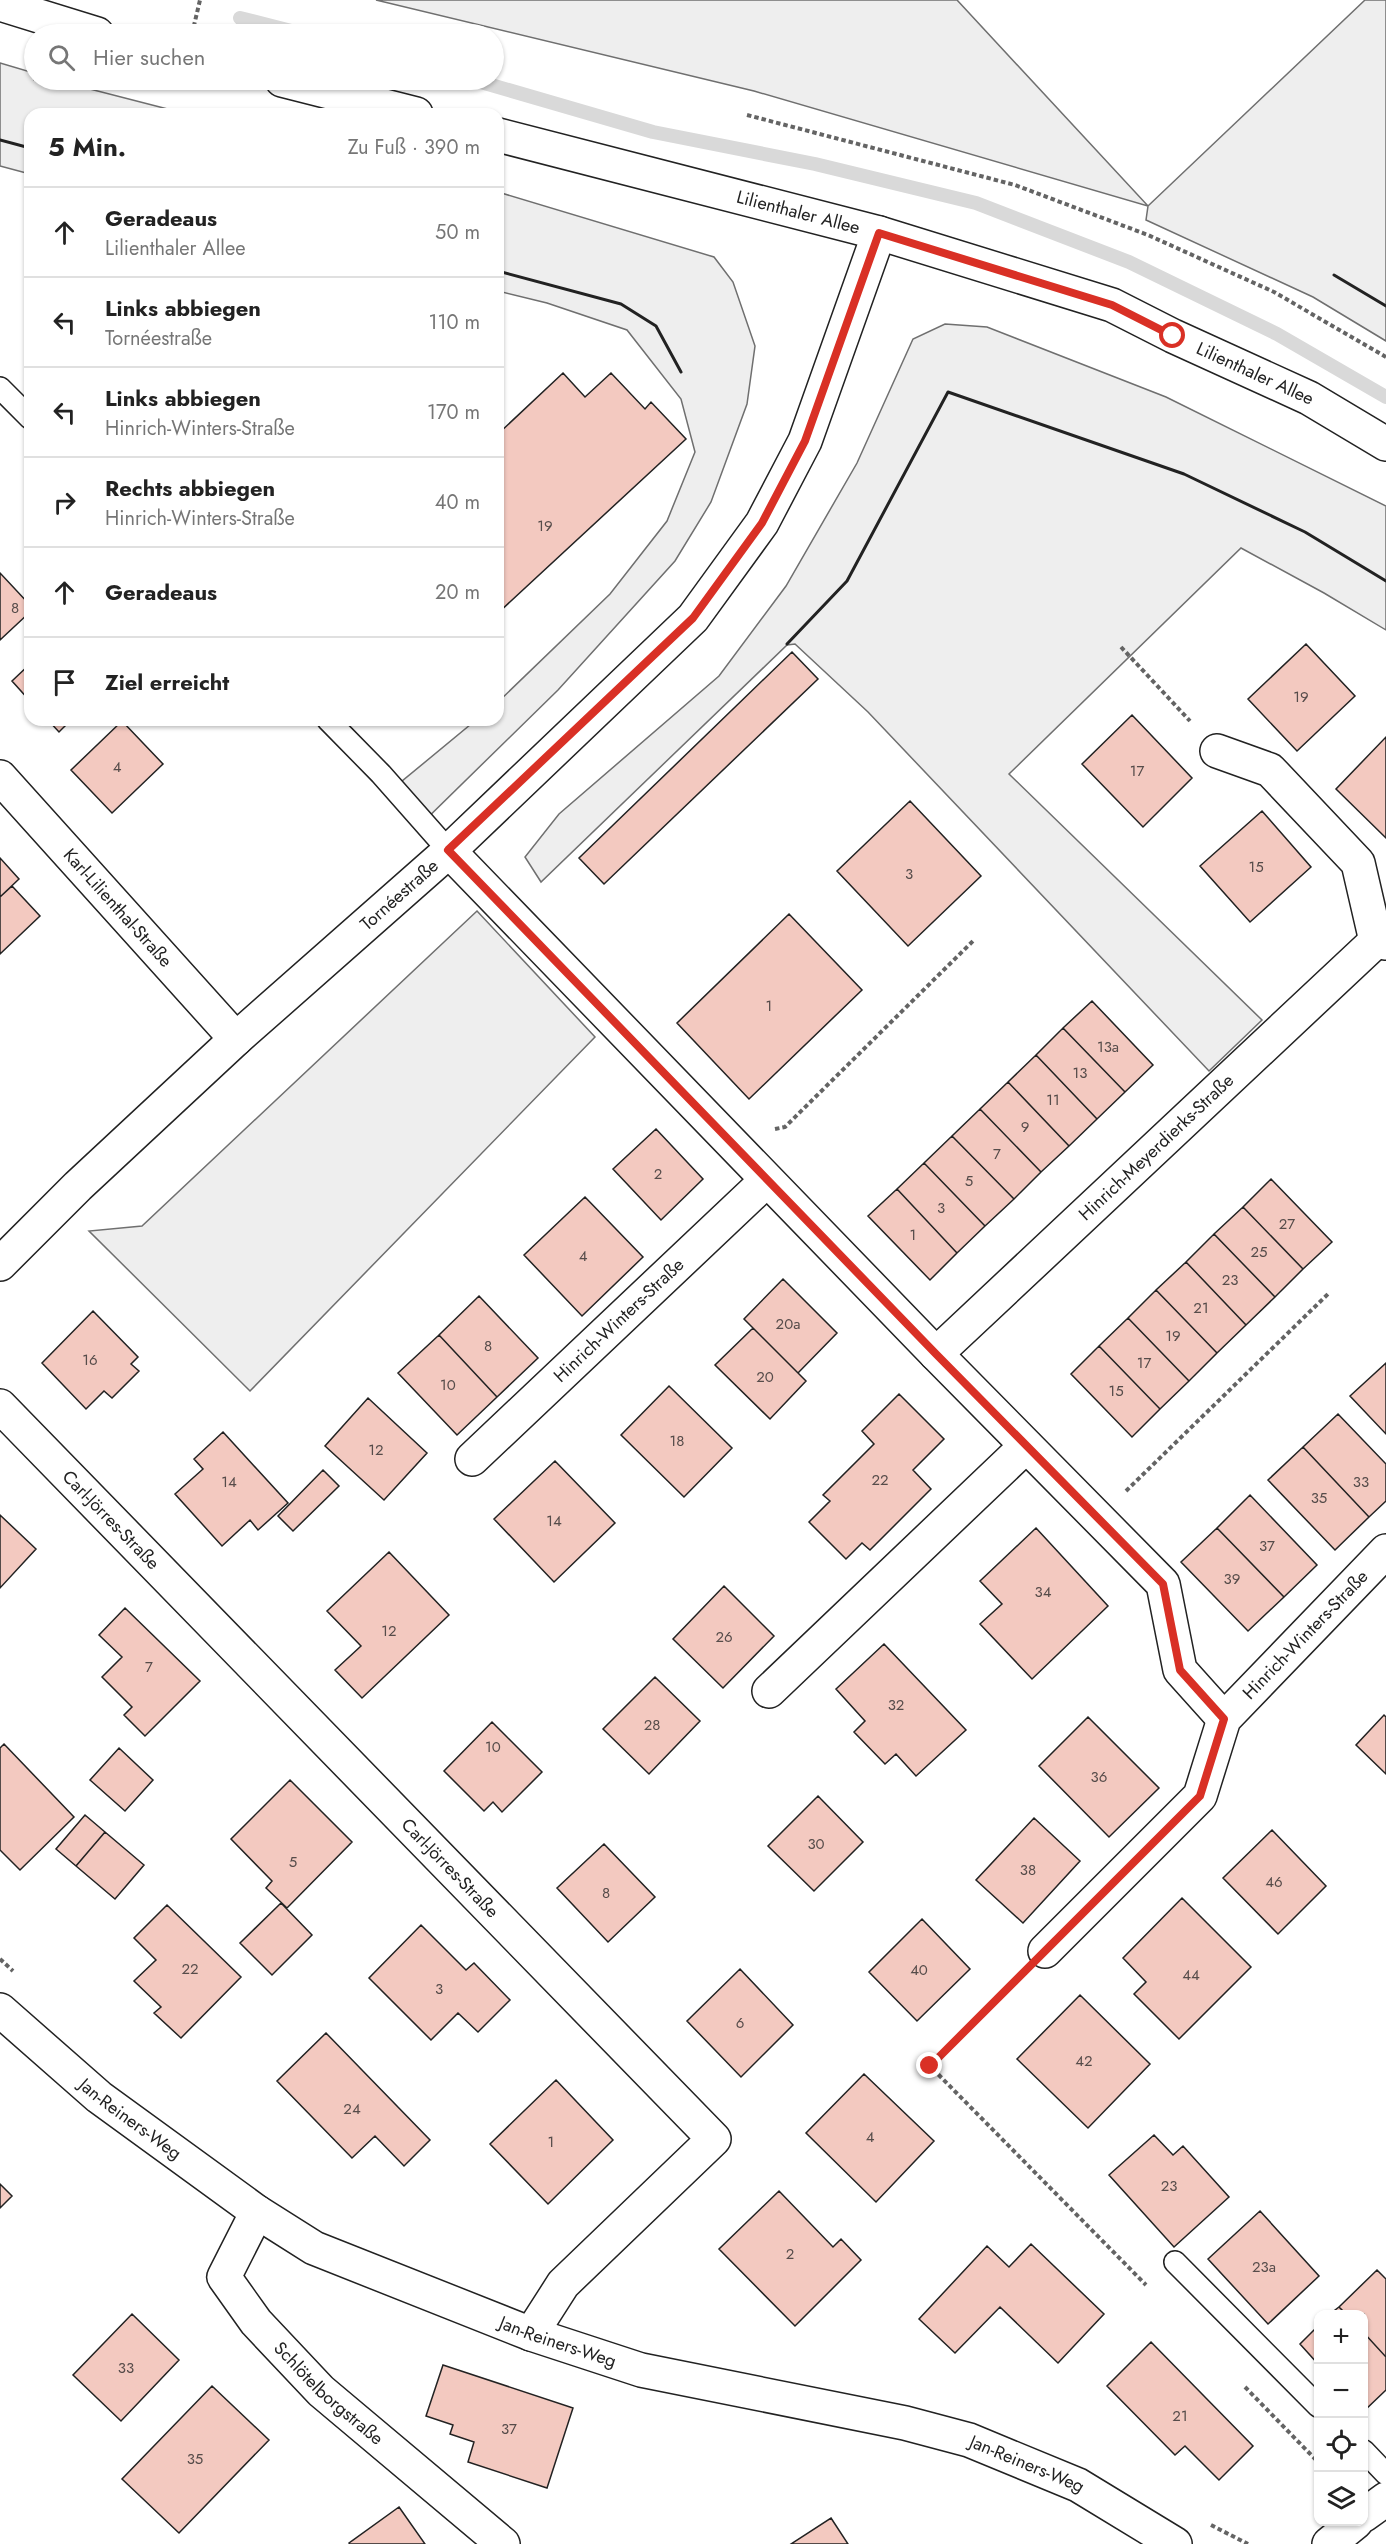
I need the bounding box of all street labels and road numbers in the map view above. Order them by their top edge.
street label: Lilienthaler Allee [734,184,863,241]
street label: Lilienthaler Allee [1192,335,1318,412]
street label: Karl-Lilienthal-Straße [57,843,178,973]
street label: Tornéestraße [355,853,444,936]
street label: Hinrich-Meyerdierks-Straße [1073,1068,1240,1227]
street label: Hinrich-Winters-Straße [548,1252,690,1388]
street label: Carl-Jörres-Straße [56,1464,166,1576]
street label: Hinrich-Winters-Straße [1237,1564,1374,1705]
street label: Carl-Jörres-Straße [395,1812,505,1924]
street label: Jan-Reiners-Weg [72,2071,187,2166]
street label: Jan-Reiners-Weg [494,2309,620,2374]
street label: Schlötelborgstraße [268,2336,389,2451]
street label: Jan-Reiners-Weg [964,2428,1090,2499]

